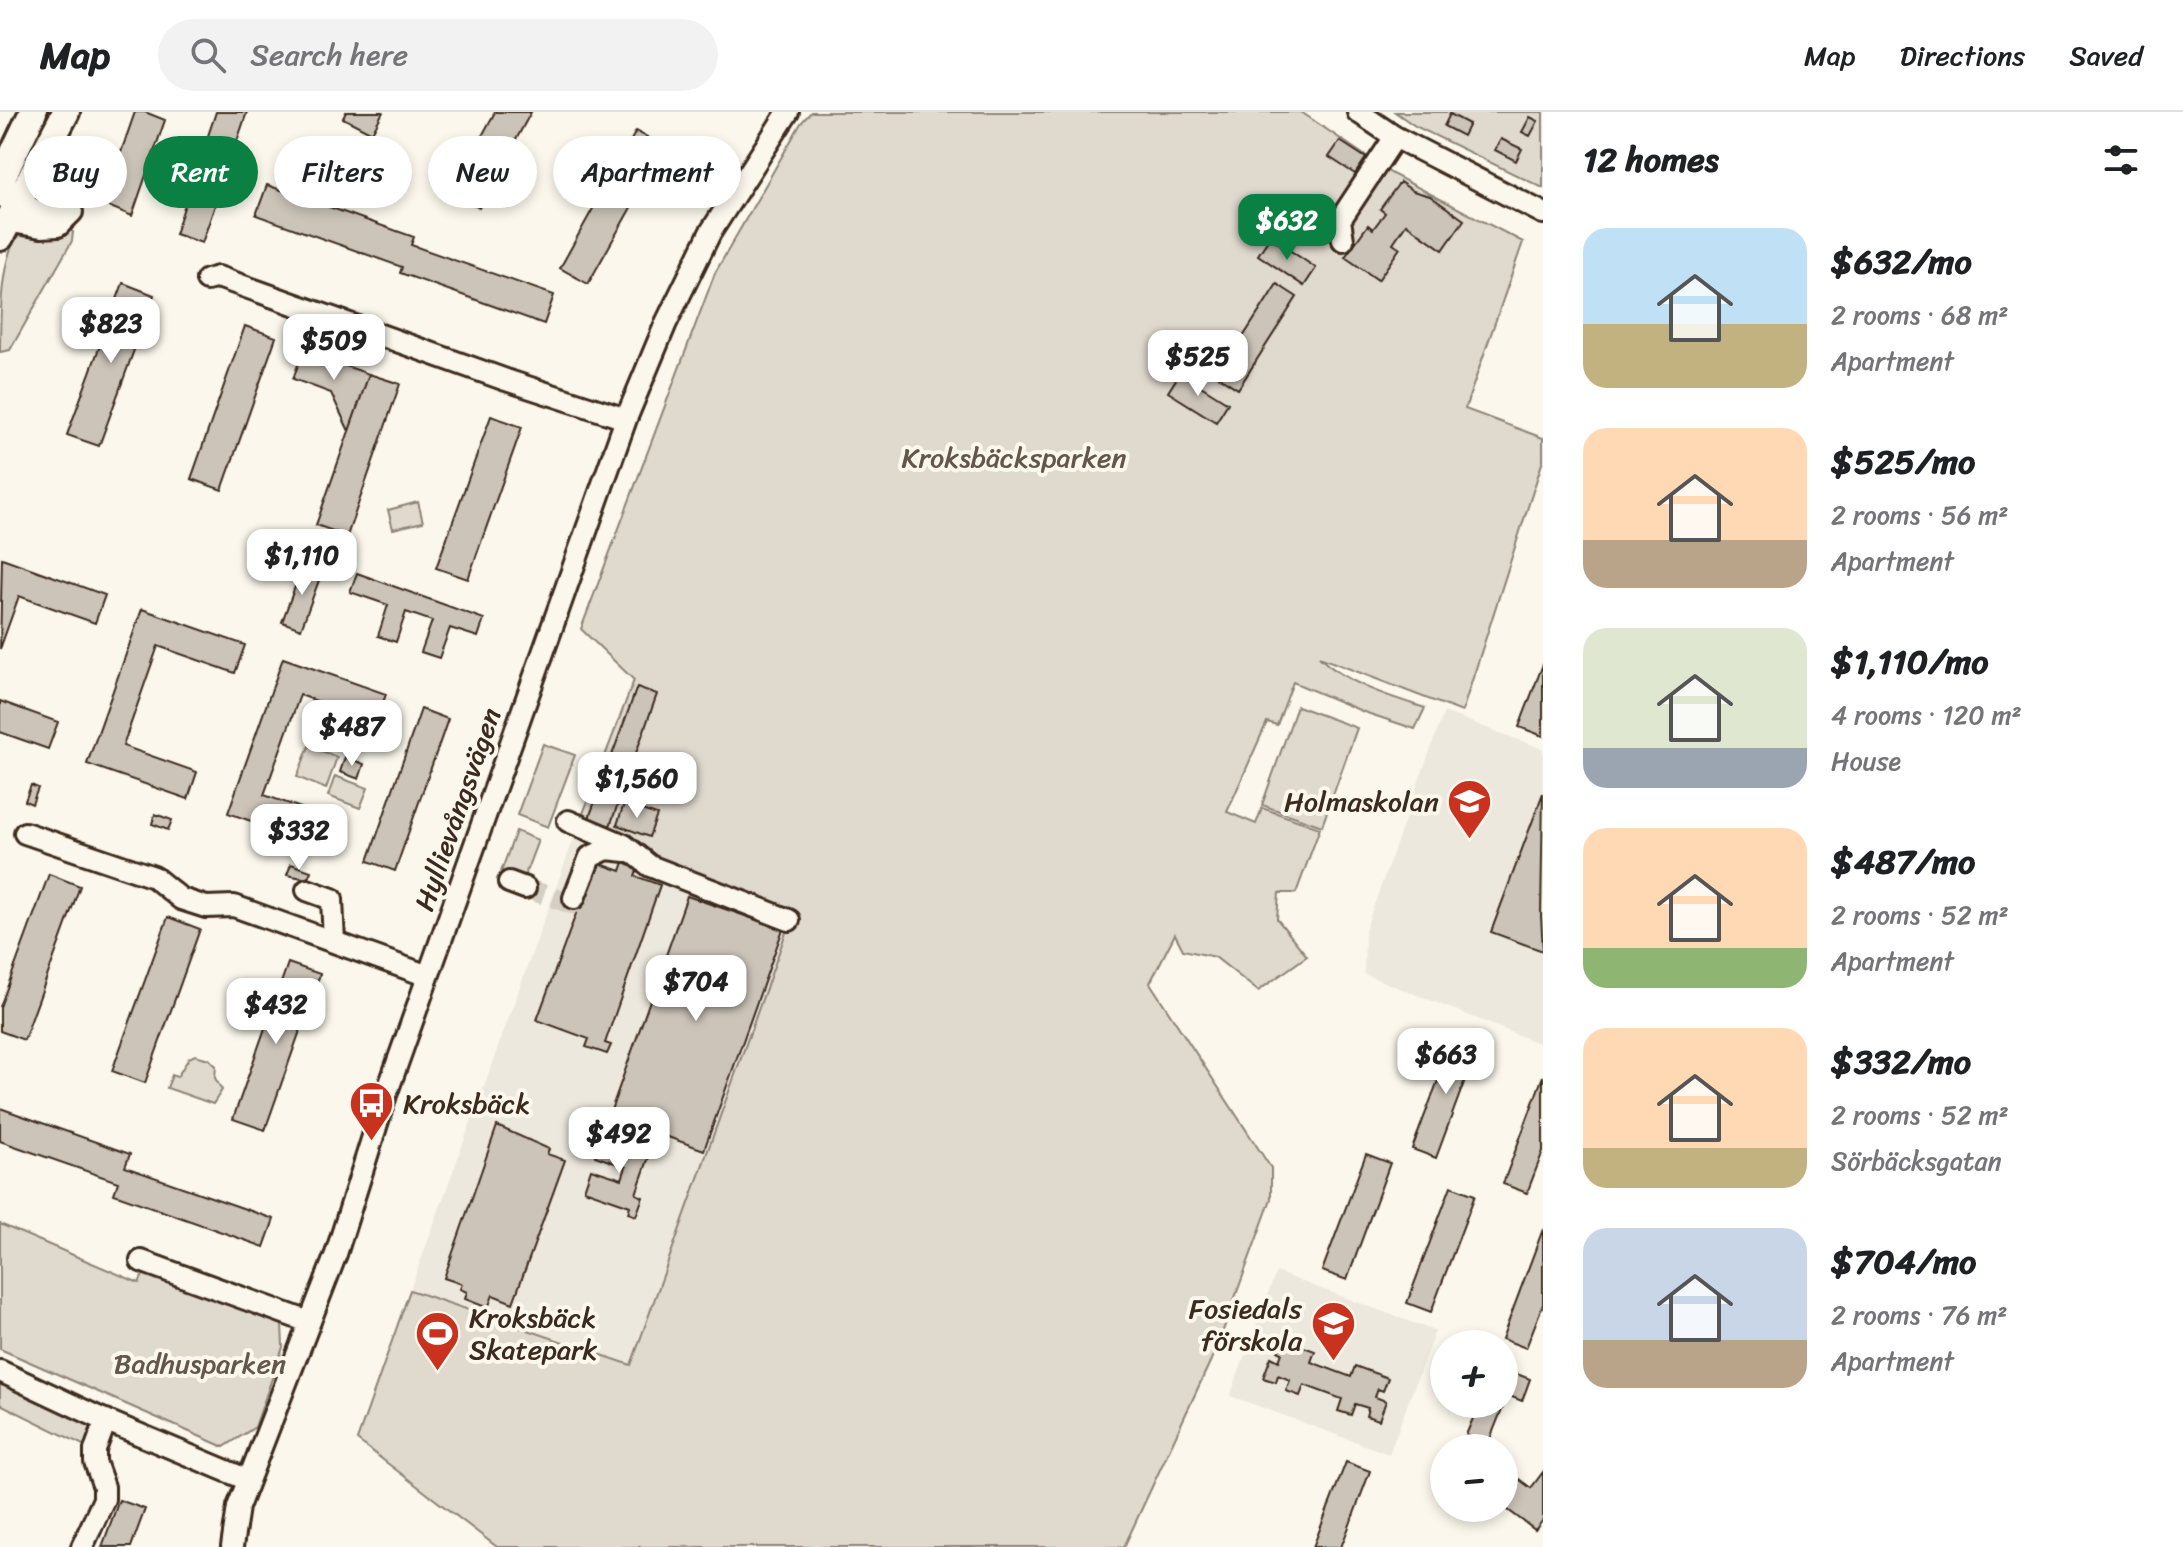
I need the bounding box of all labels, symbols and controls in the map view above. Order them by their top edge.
search box [158,19,718,91]
text: Map [40,22,110,89]
text: Search here [250,28,408,82]
text: Map [1804,31,1856,80]
text: Directions [1900,31,2025,80]
text: Saved [2069,31,2143,80]
icon: search [186,33,230,77]
text: 12 homes [1583,130,1719,190]
chip: Buy [24,136,127,208]
chip: Rent [143,136,258,208]
chip: Filters [274,136,412,208]
chip: New [428,136,537,208]
chip: Apartment [553,136,741,208]
icon: filters [2099,138,2143,182]
pin: $632 [1240,194,1334,262]
text: $632 [1256,197,1318,243]
text: $632/mo [1831,232,1972,292]
icon: home [1647,260,1743,356]
text: 2 rooms · 68 m² [1831,292,2008,338]
pin: $823 [64,297,158,365]
text: $823 [80,300,142,346]
pin: $509 [287,314,381,382]
text: $509 [301,317,367,363]
pin: $525 [1151,330,1245,398]
text: $525 [1166,333,1230,379]
text: Apartment [1831,338,1954,384]
text: $525/mo [1831,432,1975,492]
park label: Kroksbäcksparken [902,433,1126,482]
icon: home [1647,460,1743,556]
text: 2 rooms · 56 m² [1831,492,2009,538]
pin: $1,110 [237,529,367,597]
text: $1,110 [265,532,339,578]
text: Apartment [1831,538,1954,584]
text: $1,110/mo [1831,632,1989,692]
icon: home [1647,660,1743,756]
text: 4 rooms · 120 m² [1831,692,2022,738]
pin: $487 [305,700,399,768]
street label: Hyllievångsvägen [400,701,515,918]
text: $487 [320,703,384,749]
text: House [1831,738,1901,784]
pin: $1,560 [572,752,702,820]
text: $1,560 [596,755,678,801]
place label: Holmaskolan [1284,777,1439,826]
school or university icon: Holmaskolan [1446,777,1494,840]
pin: $332 [252,804,346,872]
text: $332 [268,807,330,853]
text: $487/mo [1831,832,1975,892]
icon: home [1647,860,1743,956]
text: 2 rooms · 52 m² [1831,892,2009,938]
text: Apartment [1831,938,1954,984]
pin: $704 [649,955,743,1023]
text: $704 [663,958,729,1004]
pin: $432 [229,978,323,1046]
text: $432 [244,981,308,1027]
pin: $663 [1399,1028,1493,1096]
text: $663 [1415,1031,1477,1077]
text: $332/mo [1831,1032,1971,1092]
icon: home [1647,1060,1743,1156]
bus stop icon: Kroksbäck [348,1079,396,1142]
place label: Kroksbäck [403,1079,530,1128]
text: 2 rooms · 52 m² [1831,1092,2009,1138]
pin: $492 [572,1107,666,1175]
text: $492 [587,1110,651,1156]
text: Sörbäcksgatan [1831,1138,2001,1184]
text: $704/mo [1831,1232,1976,1292]
icon: home [1647,1260,1743,1356]
place label: Fosiedals förskola [1189,1284,1303,1365]
text: 2 rooms · 76 m² [1831,1292,2008,1338]
place label: Kroksbäck Skatepark [469,1293,597,1374]
school or university icon: Fosiedals förskola [1309,1300,1357,1363]
sports icon: Kroksbäck Skatepark [414,1309,462,1372]
map controls [1430,1330,1518,1522]
button: + [1430,1330,1518,1418]
text: Apartment [1831,1338,1954,1384]
park label: Badhusparken [114,1339,286,1388]
button: − [1430,1434,1518,1522]

